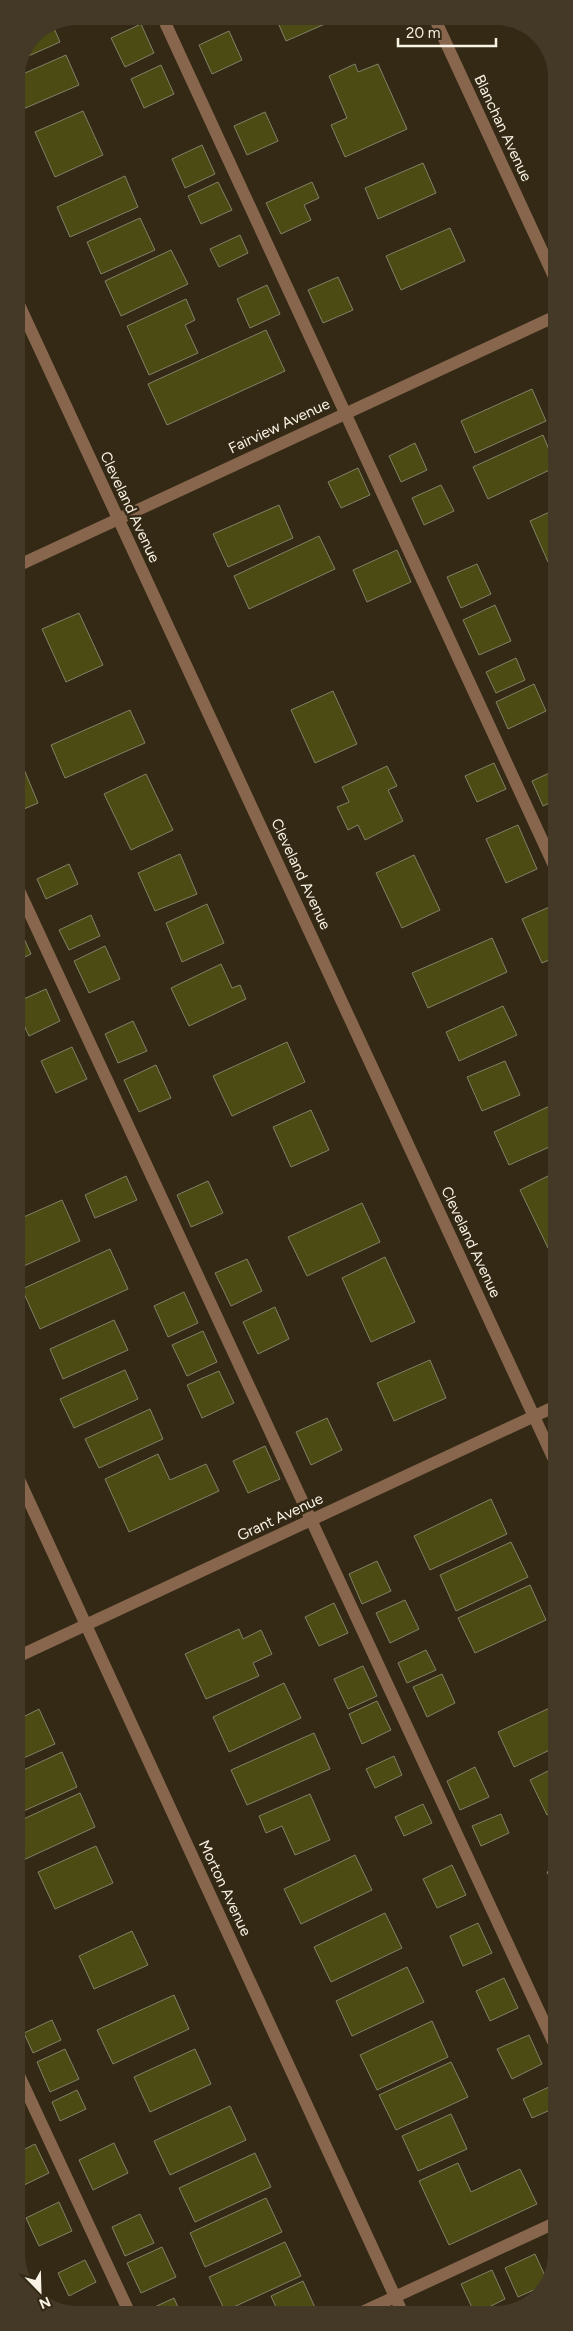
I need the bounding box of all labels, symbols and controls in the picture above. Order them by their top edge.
scale bar [398,15,496,47]
text: 20 m [406,24,440,42]
street label: Blanchan Avenue [470,72,536,184]
street label: Fairview Avenue [225,395,333,457]
street label: Cleveland Avenue [96,449,164,565]
street label: Cleveland Avenue [267,816,335,932]
street label: Cleveland Avenue [437,1184,505,1300]
street label: Grant Avenue [234,1489,326,1545]
street label: Morton Avenue [195,1837,255,1939]
north arrow [15,2266,65,2316]
text: N [37,2293,53,2312]

